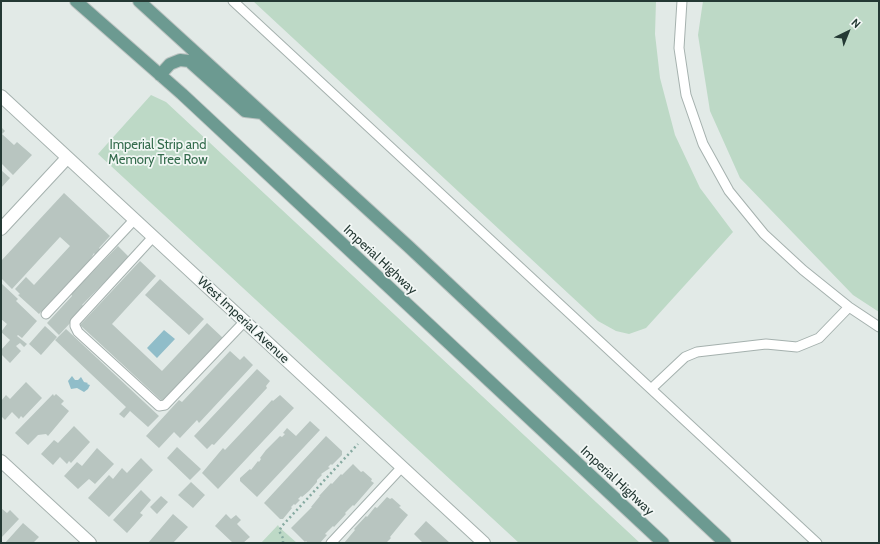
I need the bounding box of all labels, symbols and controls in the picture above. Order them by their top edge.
north arrow [828,12,868,52]
text: N [849,15,864,31]
park label: Imperial Strip and Memory Tree Row [108,137,208,168]
street label: Imperial Highway [340,222,420,298]
street label: West Imperial Avenue [194,273,292,367]
street label: Imperial Highway [577,443,657,519]

